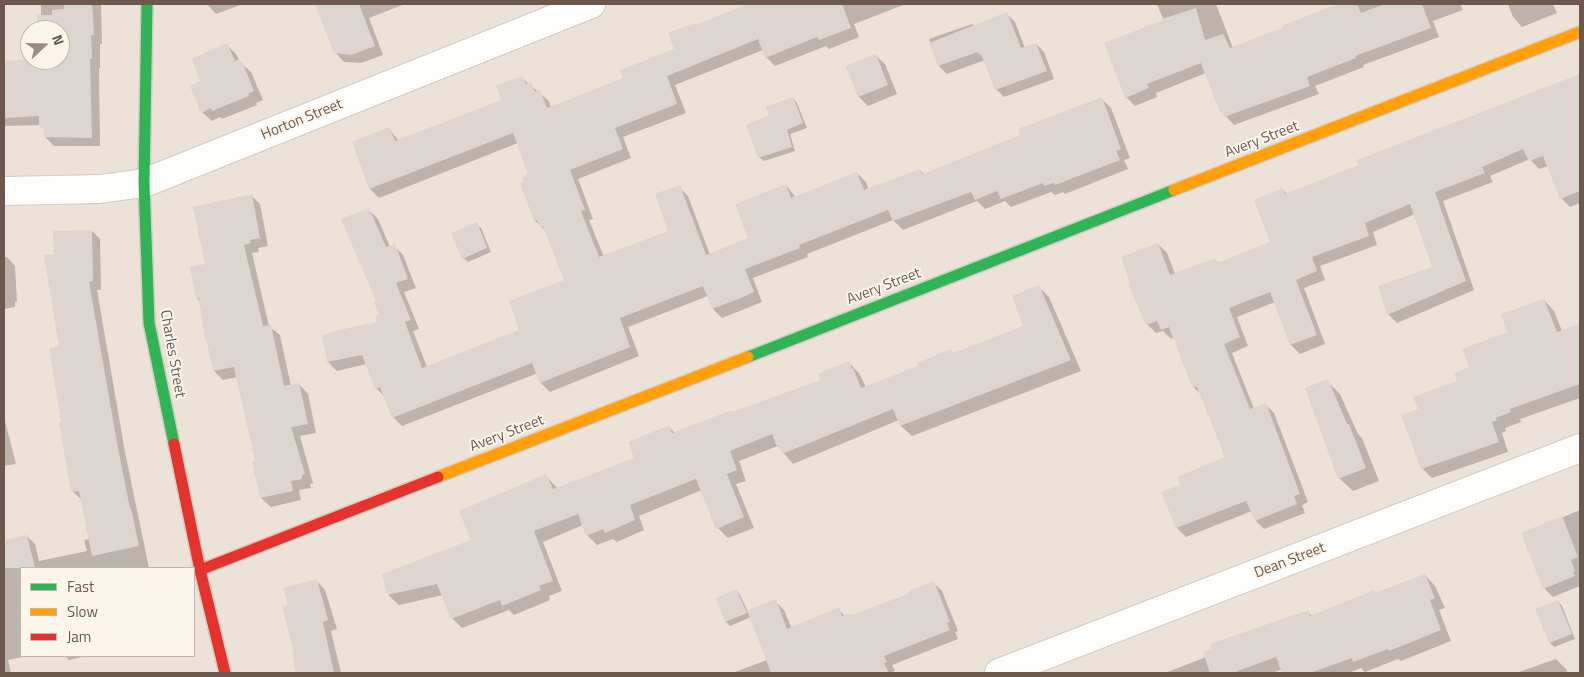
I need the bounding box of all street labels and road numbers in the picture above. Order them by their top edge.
street label: Horton Street [259,95,345,145]
street label: Avery Street [1222,118,1302,162]
street label: Avery Street [844,265,924,309]
street label: Charles Street [155,309,189,399]
street label: Avery Street [467,412,547,456]
street label: Dean Street [1252,539,1328,583]

